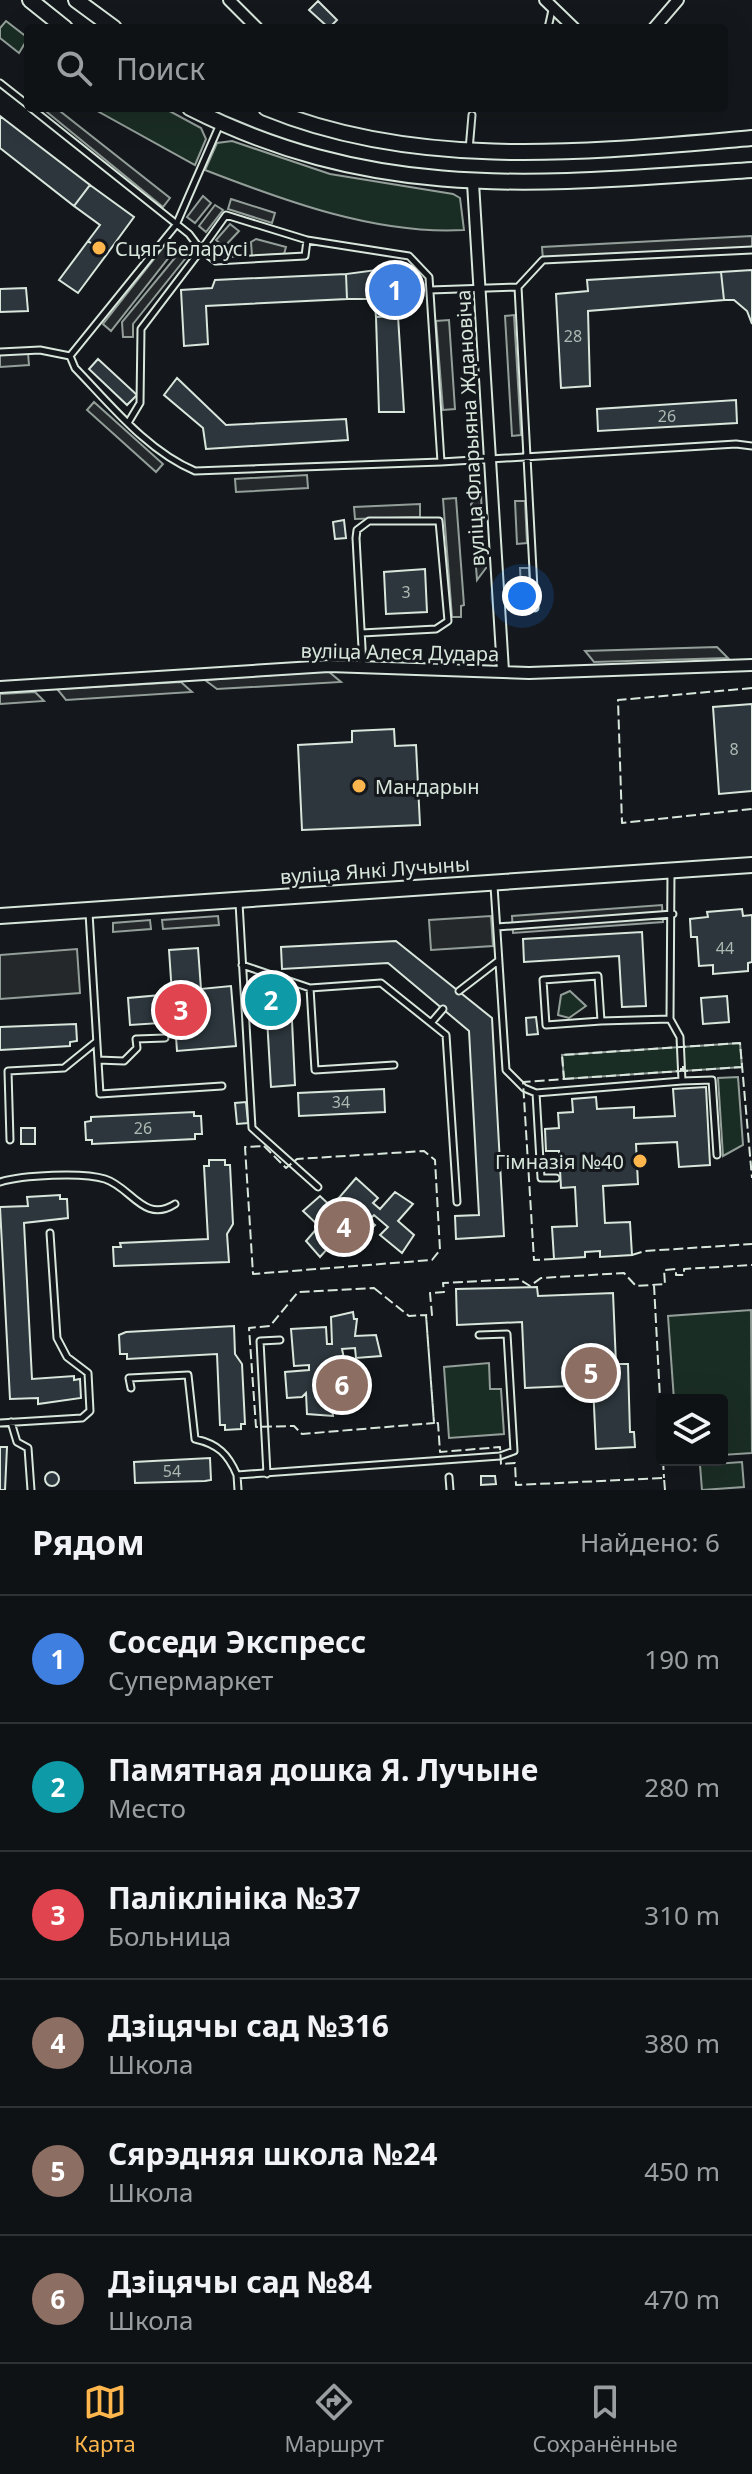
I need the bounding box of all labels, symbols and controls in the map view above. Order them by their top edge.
search box [24,24,728,112]
icon: search [52,46,96,90]
text: Поиск [116,48,205,89]
place label: Сцяг Беларусі [115,235,248,262]
marker: Сцяг Беларусі [90,239,108,257]
pin: 1 [369,260,421,320]
street label: вуліца Фларыяна Ждановіча [449,289,491,567]
house number: 28 [564,325,582,347]
house number: 26 [658,405,676,427]
your location [502,576,542,616]
house number: 3 [401,581,411,603]
street label: вуліца Алеся Дудара [301,637,499,667]
house number: 8 [729,738,739,760]
place label: Мандарын [375,773,479,800]
marker: Мандарын [350,777,368,795]
street label: вуліца Янкі Лучыны [279,850,471,890]
house number: 44 [716,937,734,959]
pin: 2 [245,970,297,1030]
pin: 3 [155,980,207,1040]
house number: 34 [332,1091,350,1113]
house number: 26 [134,1117,152,1139]
place label: Гімназія №40 [495,1148,624,1175]
marker: Гімназія №40 [631,1152,649,1170]
pin: 4 [318,1197,370,1257]
pin: 5 [565,1343,617,1403]
pin: 6 [316,1355,368,1415]
map controls [656,1394,728,1466]
button: layers [656,1394,728,1466]
house number: 54 [163,1460,181,1482]
text: Рядом [32,1519,145,1565]
text: Найдено: 6 [580,1524,720,1560]
text: Соседи Экспресс [108,1621,366,1662]
text: 1 [51,1641,65,1677]
text: 190 m [644,1641,720,1677]
text: Супермаркет [108,1662,273,1698]
text: Памятная дошка Я. Лучыне [108,1749,538,1790]
text: 2 [51,1769,65,1805]
text: 280 m [644,1769,720,1805]
text: Место [108,1790,186,1826]
text: Паліклініка №37 [108,1877,361,1918]
text: 3 [51,1897,65,1933]
text: 310 m [644,1897,720,1933]
text: Больница [108,1918,231,1954]
text: Дзіцячы сад №316 [108,2005,389,2046]
text: 4 [51,2025,65,2061]
text: 380 m [644,2025,720,2061]
text: Школа [108,2046,193,2082]
text: Сярэдняя школа №24 [108,2133,438,2174]
text: 5 [51,2153,65,2189]
text: 450 m [644,2153,720,2189]
text: Школа [108,2174,193,2210]
text: Дзіцячы сад №84 [108,2261,372,2302]
text: 6 [51,2281,65,2317]
text: 470 m [644,2281,720,2317]
text: Школа [108,2302,193,2338]
tab: Карта [74,2380,136,2458]
tab: Маршрут [284,2380,384,2458]
tab: Сохранённые [533,2380,678,2458]

